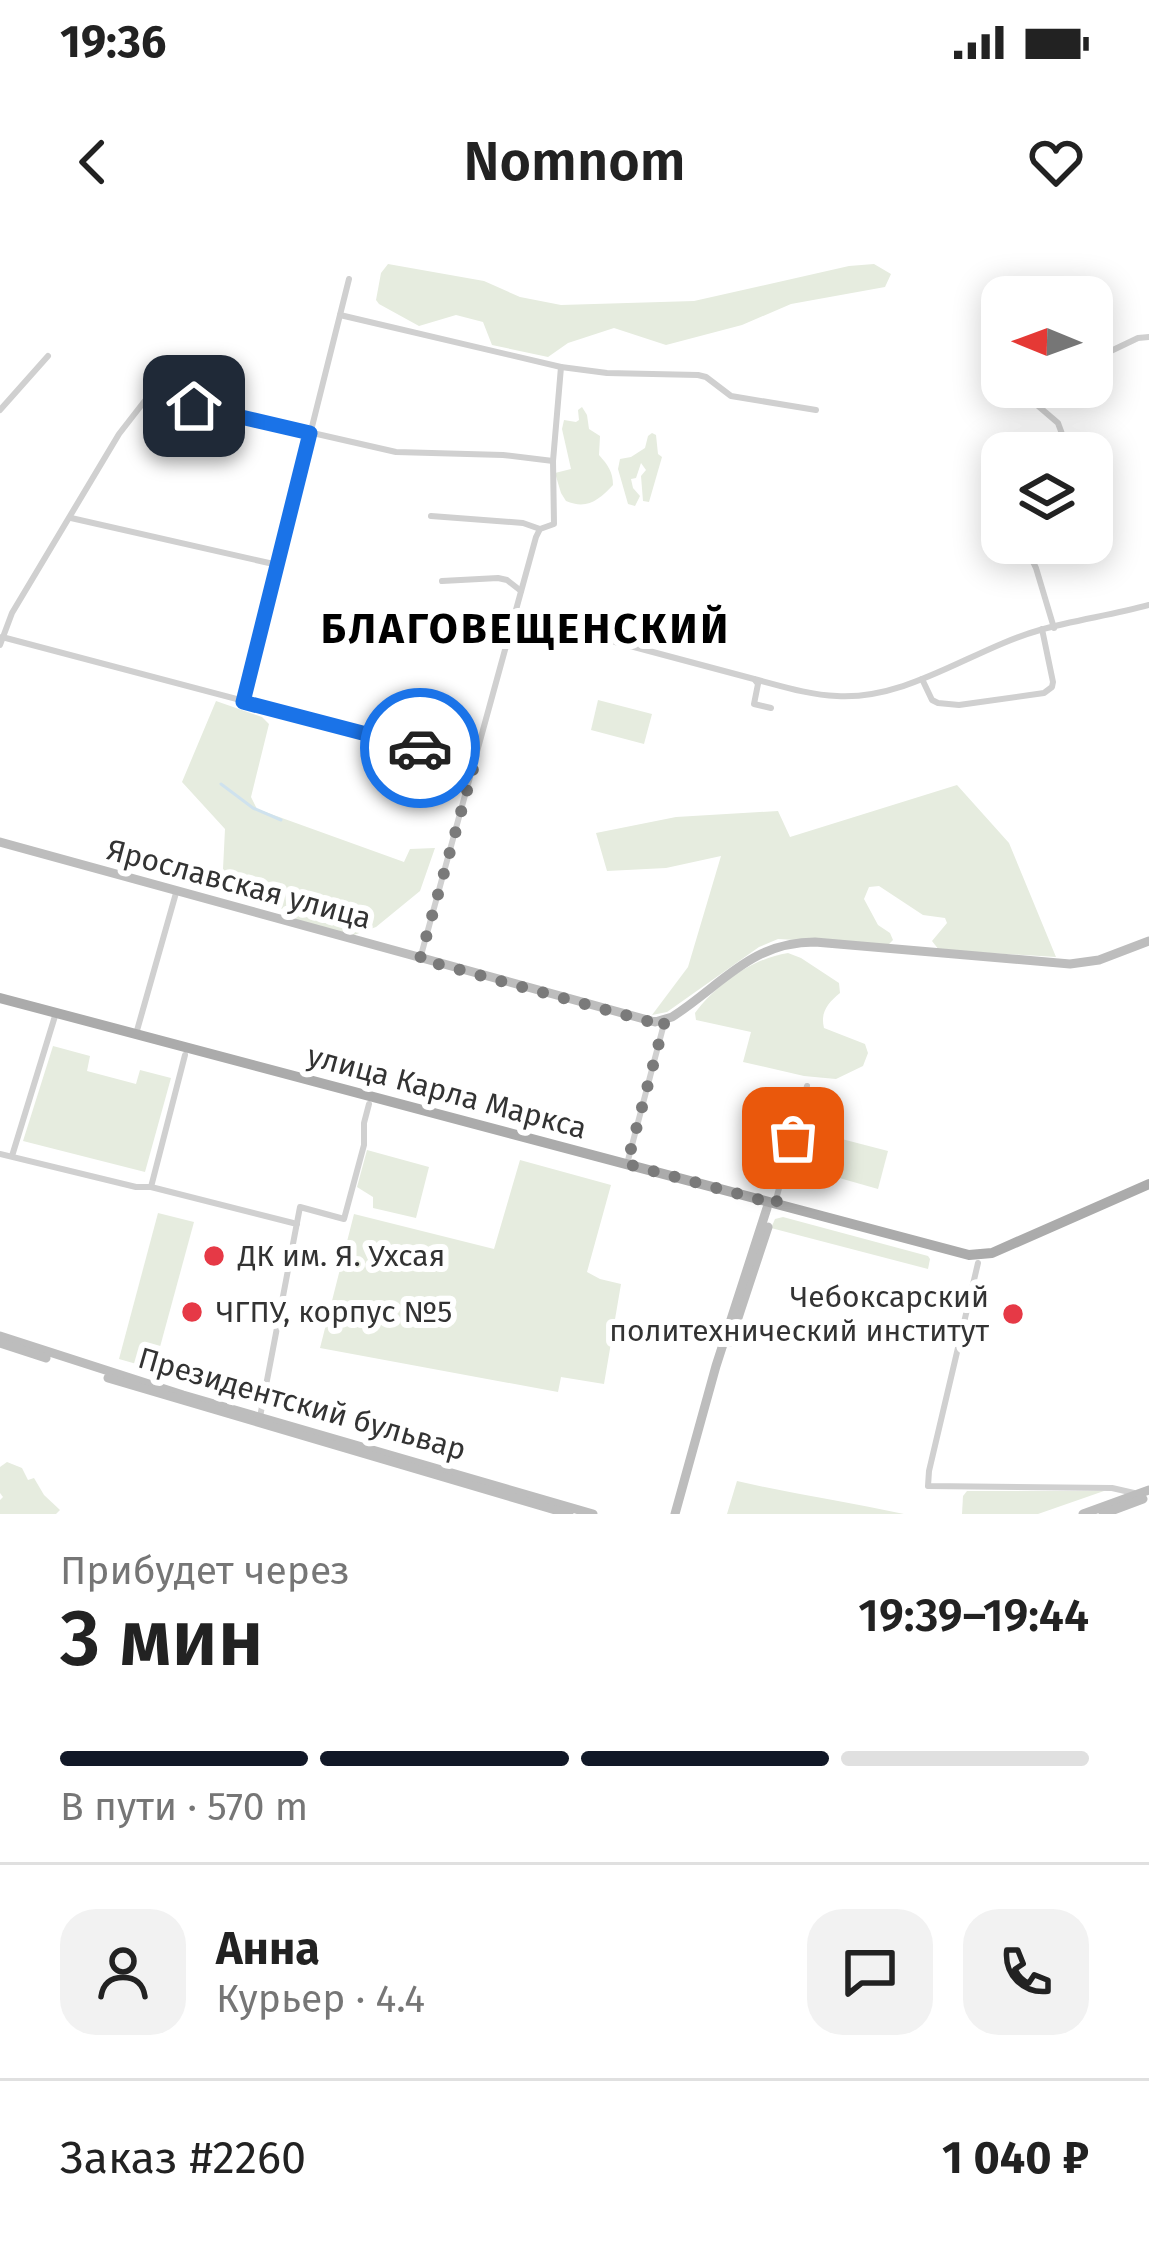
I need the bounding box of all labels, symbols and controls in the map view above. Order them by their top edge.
text: 19:36 [60,15,166,69]
icon: back [60,129,126,195]
icon: heart [1023,129,1089,195]
text: Nomnom [464,130,686,194]
north arrow [981,276,1113,408]
map controls [981,276,1113,564]
pin [143,355,245,457]
icon: home [161,373,227,439]
button: layers [981,432,1113,564]
district label: БЛАГОВЕЩЕНСКИЙ [321,604,731,654]
courier [360,688,480,808]
icon: car [387,715,453,781]
street label: Ярославская улица [103,831,375,937]
street label: улица Карла Маркса [303,1037,591,1147]
pin [742,1087,844,1189]
icon: bag [760,1105,826,1171]
place label: ДК им. Я. Ухсая [237,1238,445,1274]
marker: ДК им. Я. Ухсая [201,1243,227,1269]
place label: Чебоксарский политехнический институт [609,1279,989,1349]
place label: ЧГПУ, корпус №5 [216,1294,452,1330]
marker: ЧГПУ, корпус №5 [179,1299,205,1325]
marker: Чебоксарский политехнический институт [1000,1301,1026,1327]
street label: Президентский бульвар [134,1340,470,1468]
text: Прибудет через [60,1548,350,1594]
text: 19:39–19:44 [858,1589,1089,1643]
text: 3 мин [60,1592,264,1686]
text: В пути · 570 m [60,1784,308,1830]
button: person [60,1909,186,2035]
button: chat [807,1909,933,2035]
button: phone [963,1909,1089,2035]
text: Анна [216,1922,320,1976]
text: Курьер · 4.4 [216,1976,425,2022]
text: Заказ #2260 [60,2131,306,2185]
text: 1 040 ₽ [942,2131,1089,2185]

